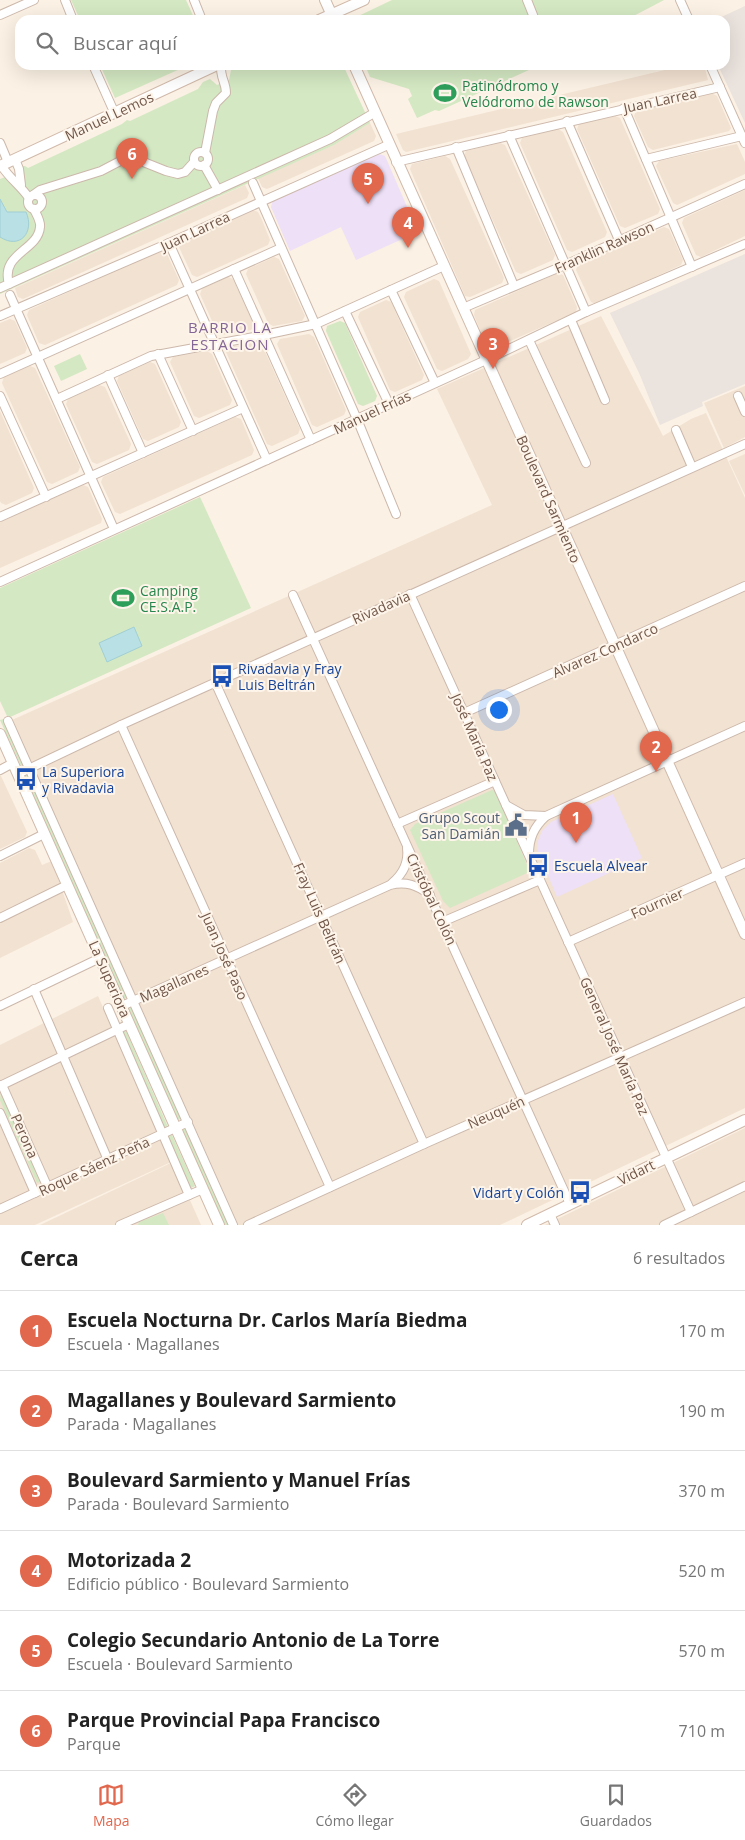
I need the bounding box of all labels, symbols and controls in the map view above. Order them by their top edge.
search box [15,15,730,70]
icon: search [33,29,61,57]
text: Buscar aquí [73,30,177,56]
place label: Patinódromo y Velódromo de Rawson [462,76,609,111]
sports icon: Patinódromo y Velódromo de Rawson [432,80,458,106]
street label: Juan Larrea [620,83,698,117]
street label: Manuel Lemos [62,87,157,145]
pin: 6 [116,138,148,179]
pin: 5 [352,163,384,204]
street label: Juan Larrea [155,207,233,256]
pin: 4 [392,207,424,248]
street label: Franklin Rawson [551,217,657,277]
district label: BARRIO LA ESTACION [188,317,272,354]
pin: 3 [477,328,509,369]
street label: Manuel Frías [330,386,414,438]
street label: Boulevard Sarmiento [512,432,586,566]
place label: Camping CE.S.A.P. [140,581,198,616]
sports icon: Camping CE.S.A.P. [110,585,136,611]
street label: Rivadavia [349,586,413,628]
street label: Alvarez Condarco [549,618,661,682]
place label: Rivadavia y Fray Luis Beltrán [238,659,343,694]
bus stop icon: Rivadavia y Fray Luis Beltrán [209,663,235,689]
street label: José María Paz [446,688,503,784]
your location [486,697,512,723]
pin: 2 [640,731,672,772]
place label: La Superiora y Rivadavia [42,762,125,797]
bus stop icon: La Superiora y Rivadavia [13,766,39,792]
pin: 1 [560,802,592,843]
place label: Grupo Scout San Damián [419,808,500,843]
public building icon: Grupo Scout San Damián [503,812,529,838]
street label: Cristóbal Colón [402,850,462,948]
bus stop icon: Escuela Alvear [525,852,551,878]
place label: Escuela Alvear [554,856,648,875]
street label: Fray Luis Beltrán [289,860,351,966]
street label: Fournier [628,883,687,923]
street label: Juan José Paso [196,907,253,1003]
street label: La Superiora [85,937,135,1021]
street label: Magallanes [136,959,212,1007]
street label: General José María Paz [576,974,654,1118]
street label: Neuquén [464,1091,528,1133]
street label: Perona [7,1111,43,1161]
street label: Roque Sáenz Peña [35,1132,153,1200]
street label: Vidart [614,1155,658,1189]
bus stop icon: Vidart y Colón [567,1179,593,1205]
place label: Vidart y Colón [473,1183,564,1202]
text: Cerca [20,1244,79,1272]
text: 6 resultados [633,1247,725,1269]
text: Escuela Nocturna Dr. Carlos María Biedma [67,1307,467,1333]
text: 1 [31,1320,41,1342]
text: 170 m [679,1320,725,1342]
text: Escuela · Magallanes [67,1333,220,1355]
text: Magallanes y Boulevard Sarmiento [67,1387,396,1413]
text: 2 [31,1400,41,1422]
text: 190 m [679,1400,725,1422]
text: Parada · Magallanes [67,1413,216,1435]
text: Boulevard Sarmiento y Manuel Frías [67,1467,410,1493]
text: 3 [31,1480,41,1502]
text: 370 m [679,1480,725,1502]
text: Parada · Boulevard Sarmiento [67,1493,289,1515]
text: Motorizada 2 [67,1547,191,1573]
text: 4 [31,1560,41,1582]
text: 520 m [679,1560,725,1582]
text: Edificio público · Boulevard Sarmiento [67,1573,349,1595]
text: Colegio Secundario Antonio de La Torre [67,1627,439,1653]
text: 5 [31,1640,41,1662]
text: 570 m [679,1640,725,1662]
text: Escuela · Boulevard Sarmiento [67,1653,293,1675]
text: Parque Provincial Papa Francisco [67,1707,380,1733]
text: 6 [31,1720,41,1742]
text: 710 m [679,1720,725,1742]
text: Parque [67,1733,121,1755]
tab: Mapa [93,1781,130,1830]
tab: Cómo llegar [316,1781,394,1830]
tab: Guardados [580,1781,652,1830]

